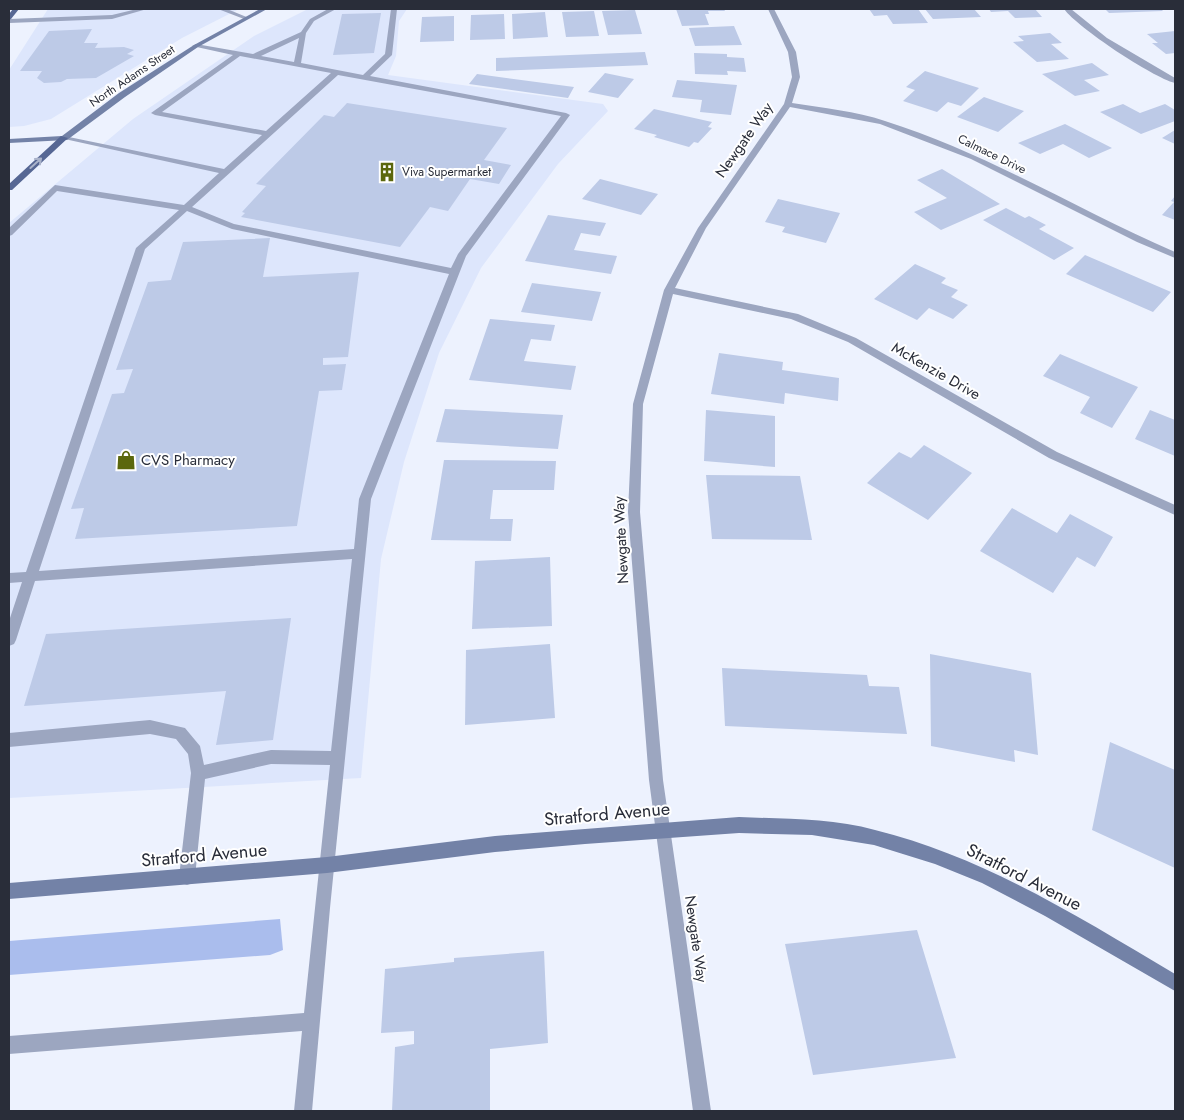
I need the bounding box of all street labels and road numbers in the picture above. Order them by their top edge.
street label: North Adams Street [86,41,178,111]
street label: Newgate Way [710,97,778,182]
street label: Calmace Drive [955,130,1029,178]
street label: McKenzie Drive [887,337,985,405]
street label: Newgate Way [608,495,634,584]
street label: Stratford Avenue [543,796,671,832]
street label: Stratford Avenue [140,837,268,873]
street label: Stratford Avenue [962,837,1086,917]
street label: Newgate Way [679,894,713,984]

